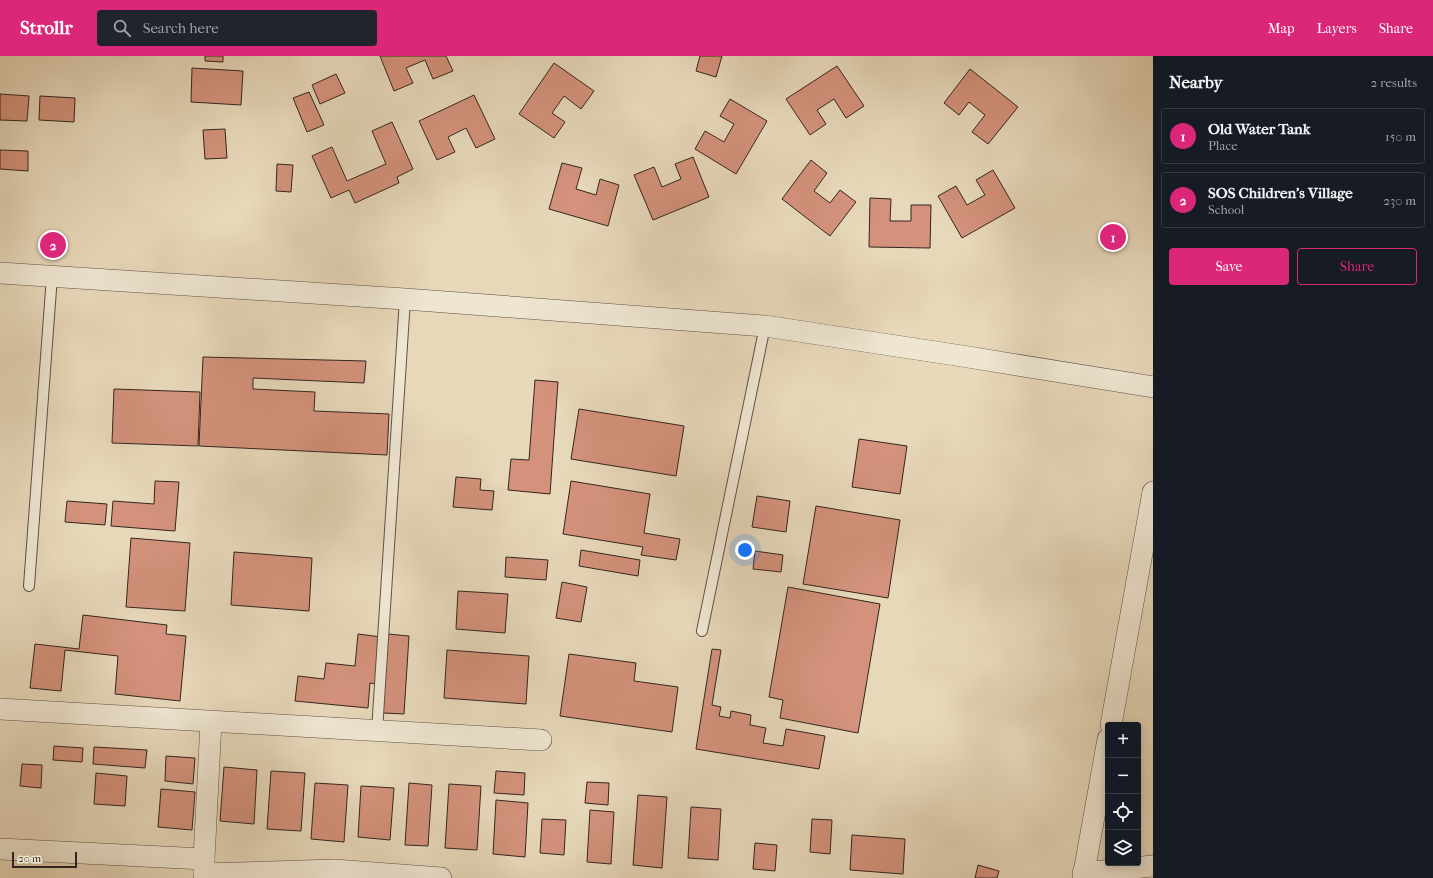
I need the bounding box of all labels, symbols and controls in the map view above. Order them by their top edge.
search box [97,10,377,46]
text: Strollr [20,17,73,39]
icon: search [111,17,133,39]
text: Search here [143,19,219,37]
text: Map [1268,20,1295,37]
text: Layers [1317,20,1357,37]
text: Share [1379,20,1413,37]
text: Nearby [1169,72,1223,92]
text: 2 results [1371,75,1417,90]
text: Old Water Tank [1208,120,1311,138]
text: 1 [1181,129,1185,144]
text: 150 m [1385,129,1416,144]
text: Place [1208,138,1238,153]
text: SOS Children's Village [1208,184,1353,202]
text: 2 [1180,193,1186,208]
text: 230 m [1383,193,1416,208]
text: School [1208,202,1244,217]
pin: 1 [1100,222,1126,252]
pin: 2 [40,230,66,260]
button: Save [1169,248,1289,285]
button: Share [1297,248,1417,285]
your location [735,540,755,560]
map controls [1105,722,1141,866]
button: + [1105,722,1141,758]
button: − [1105,758,1141,794]
button: locate [1105,794,1141,830]
button: layers [1105,830,1141,866]
scale bar [12,850,77,869]
text: 20 m [18,852,41,865]

